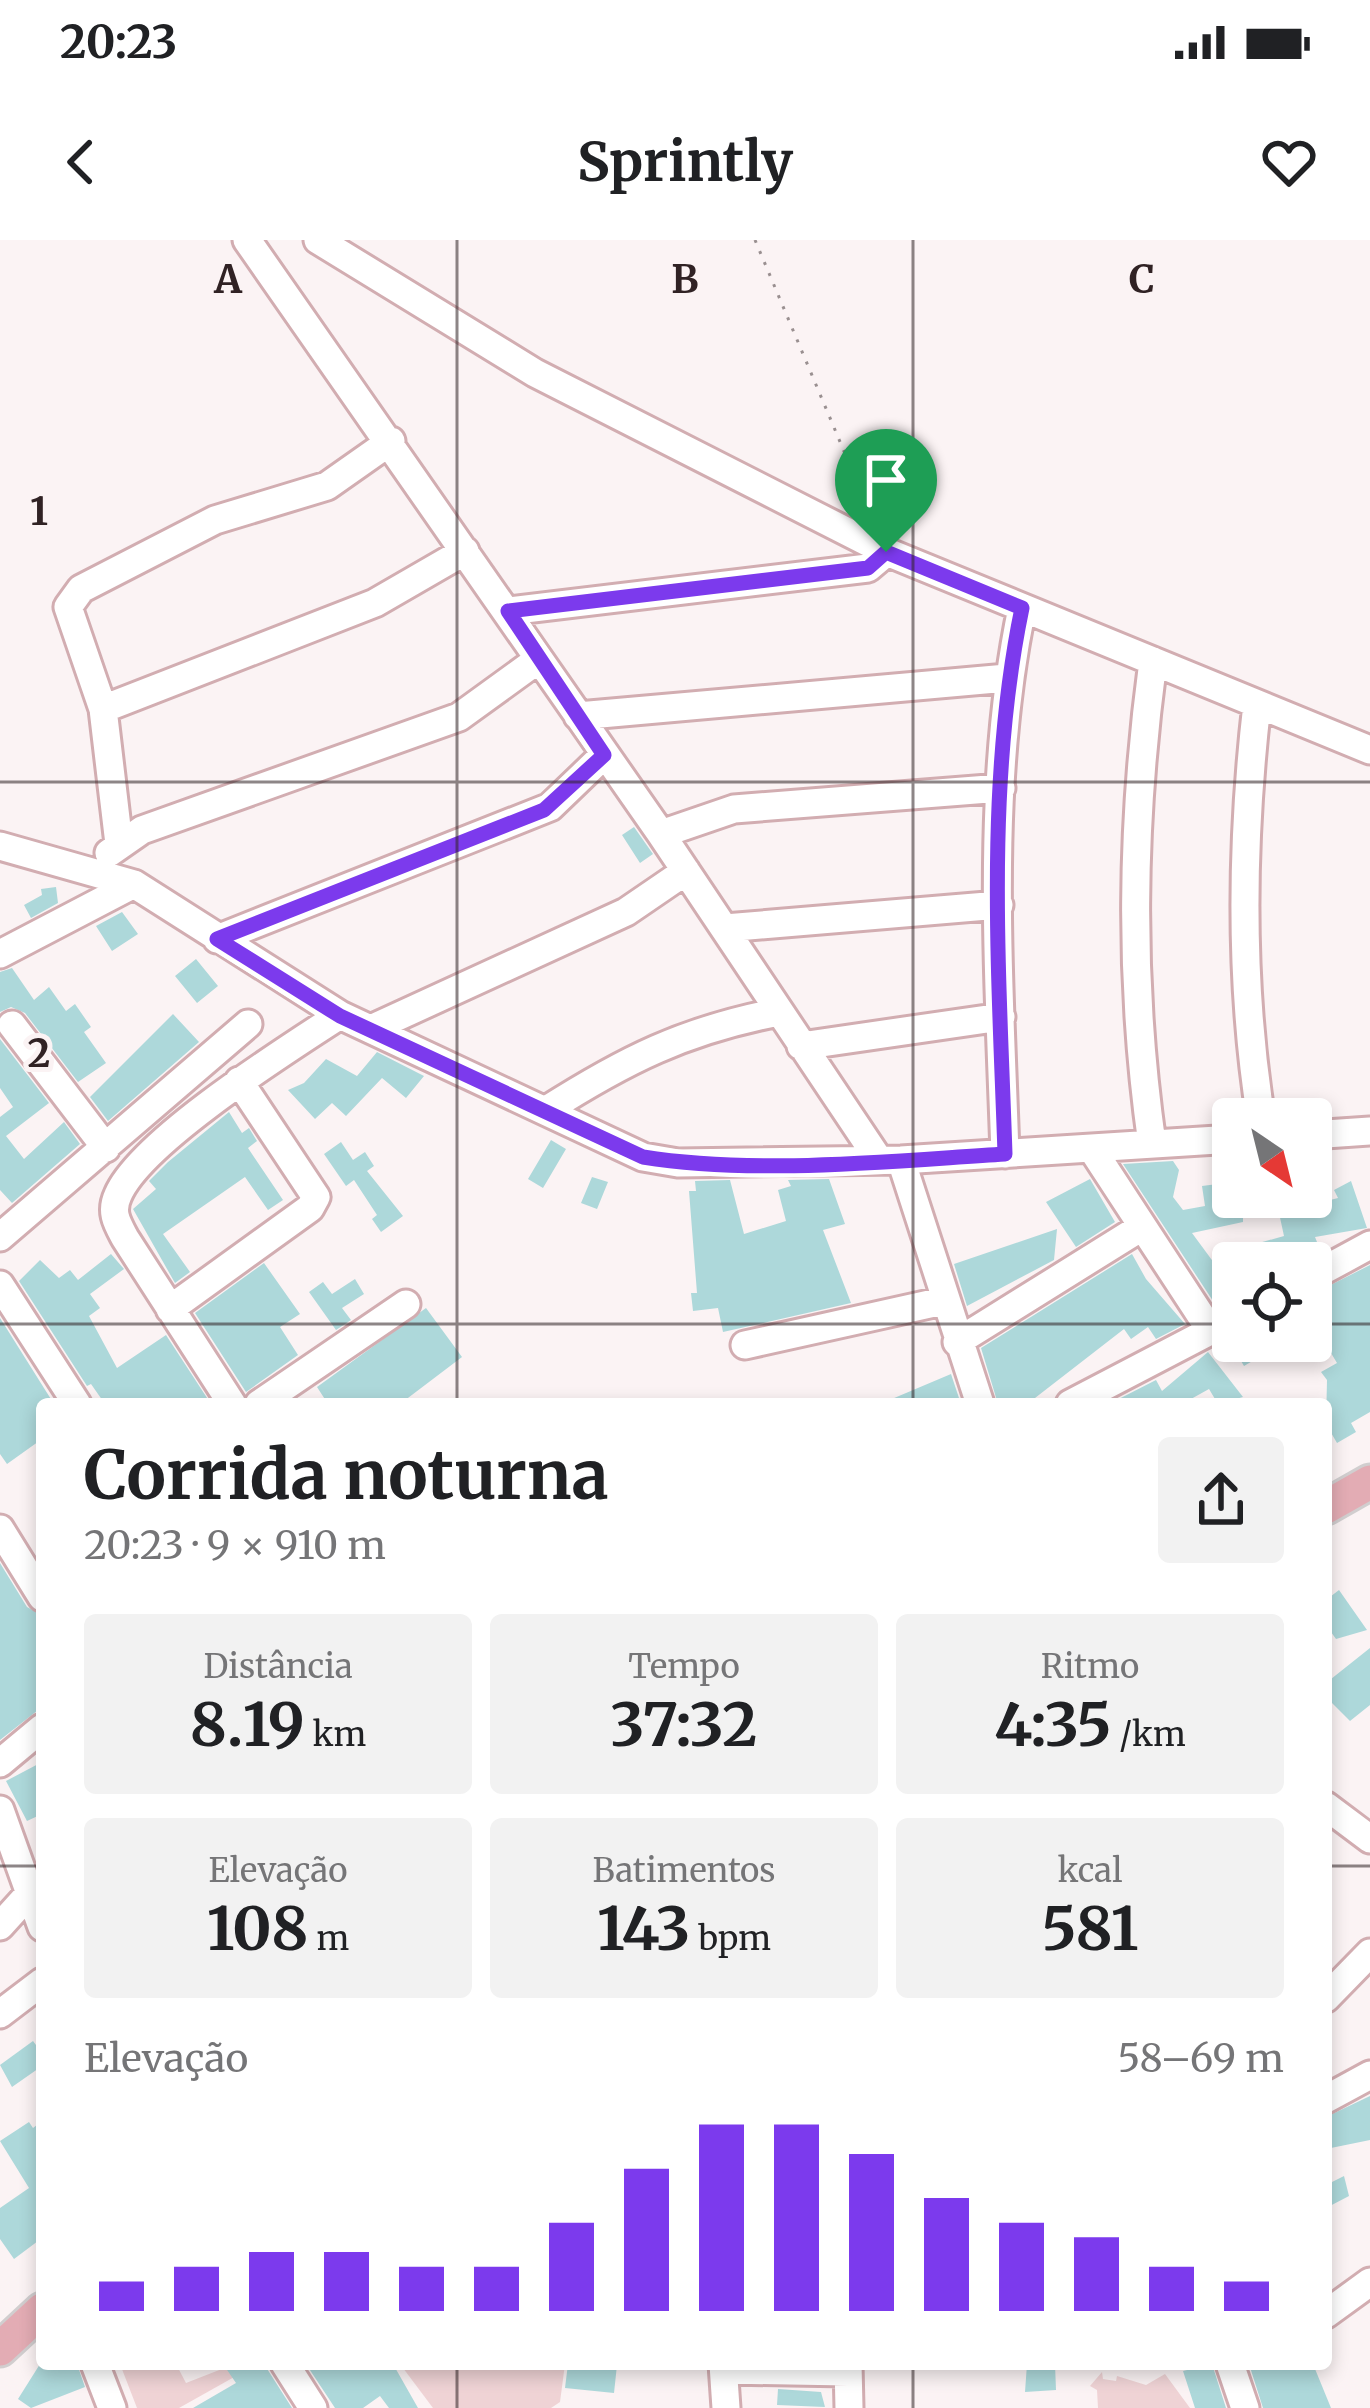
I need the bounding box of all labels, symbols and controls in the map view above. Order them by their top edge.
text: 20:23 [60,14,177,70]
text: Sprintly [577,128,793,196]
icon: back [48,129,114,195]
icon: heart [1256,129,1322,195]
text: A [213,255,243,304]
text: B [671,255,699,304]
text: C [1129,255,1155,304]
pin [835,429,937,552]
icon: arrive [853,447,919,513]
text: 1 [30,487,48,536]
text: 2 [28,1029,50,1078]
north arrow [1212,1098,1332,1218]
map controls [1212,1098,1332,1362]
button: locate [1212,1242,1332,1362]
text: Corrida noturna [84,1434,609,1517]
button: share [1158,1437,1284,1563]
text: 20:23 · 9 × 910 m [84,1521,386,1570]
text: Distância [203,1646,353,1687]
text: Tempo [628,1646,740,1687]
text: Ritmo [1041,1646,1139,1687]
text: 8.19 [190,1687,305,1762]
text: 37:32 [610,1687,758,1762]
text: 4:35 [994,1687,1111,1762]
text: km [305,1714,366,1755]
text: /km [1111,1714,1186,1755]
text: Elevação [209,1850,347,1891]
text: Batimentos [592,1850,776,1891]
text: kcal [1058,1850,1122,1891]
text: 108 [207,1891,309,1966]
text: 143 [597,1891,690,1966]
text: 581 [1041,1891,1139,1966]
text: m [309,1918,349,1959]
text: bpm [690,1918,771,1959]
text: Elevação [84,2034,248,2083]
text: 58–69 m [1117,2034,1284,2083]

